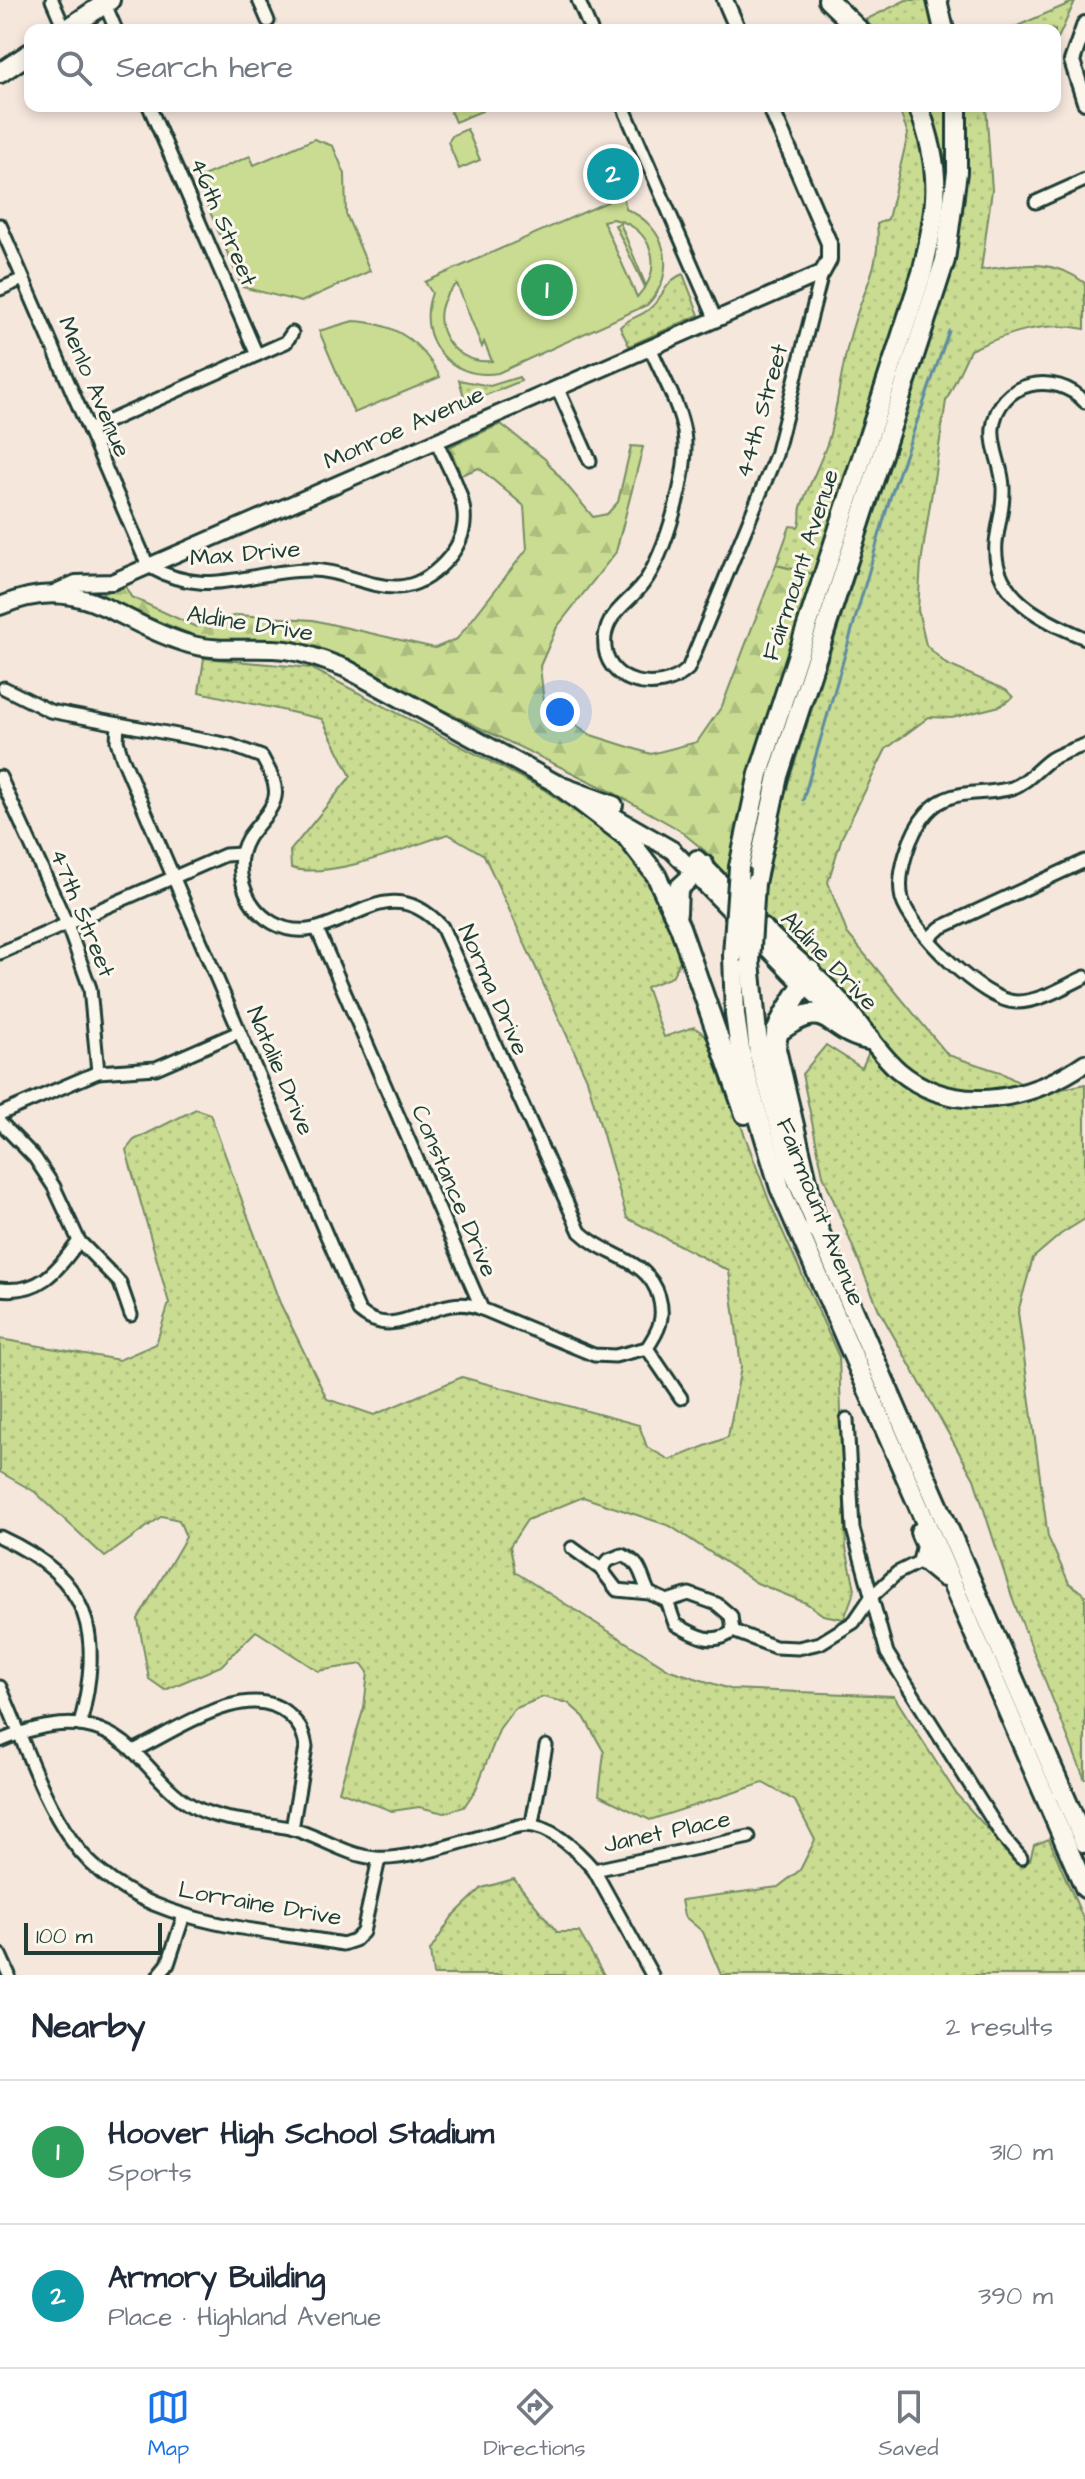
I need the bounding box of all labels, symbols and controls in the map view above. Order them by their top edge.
search box [24,24,1061,112]
icon: search [52,46,96,90]
text: Search here [116,47,293,89]
pin: 2 [587,144,639,204]
street label: 46th Street [181,152,265,292]
pin: 1 [521,260,573,320]
street label: Menlo Avenue [49,311,139,463]
street label: 44th Street [727,340,797,482]
street label: Monroe Avenue [318,377,490,479]
street label: Fairmount Avenue [754,465,848,665]
street label: Max Drive [188,532,302,576]
street label: Aldine Drive [184,597,316,651]
your location [540,692,580,732]
street label: 47th Street [41,843,123,983]
street label: Aldine Drive [772,903,886,1019]
street label: Norma Drive [449,919,537,1061]
street label: Natalie Drive [238,1001,322,1141]
street label: Constance Drive [402,1100,506,1282]
street label: Fairmount Avenue [767,1113,873,1311]
street label: Janet Place [601,1802,733,1862]
street label: Lorraine Drive [176,1873,344,1935]
scale bar [24,1919,162,1955]
text: 100 m [36,1921,93,1952]
text: Nearby [32,2003,146,2051]
text: 2 results [945,2009,1053,2045]
text: Hoover High School Stadium [108,2113,494,2155]
text: 1 [56,2134,60,2170]
text: 310 m [989,2134,1053,2170]
text: Sports [108,2155,192,2191]
text: Armory Building [108,2257,325,2299]
text: 2 [51,2278,65,2314]
text: 390 m [978,2278,1053,2314]
text: Place · Highland Avenue [108,2299,381,2335]
tab: Map [146,2385,190,2464]
tab: Directions [483,2385,586,2464]
tab: Saved [879,2385,939,2464]

